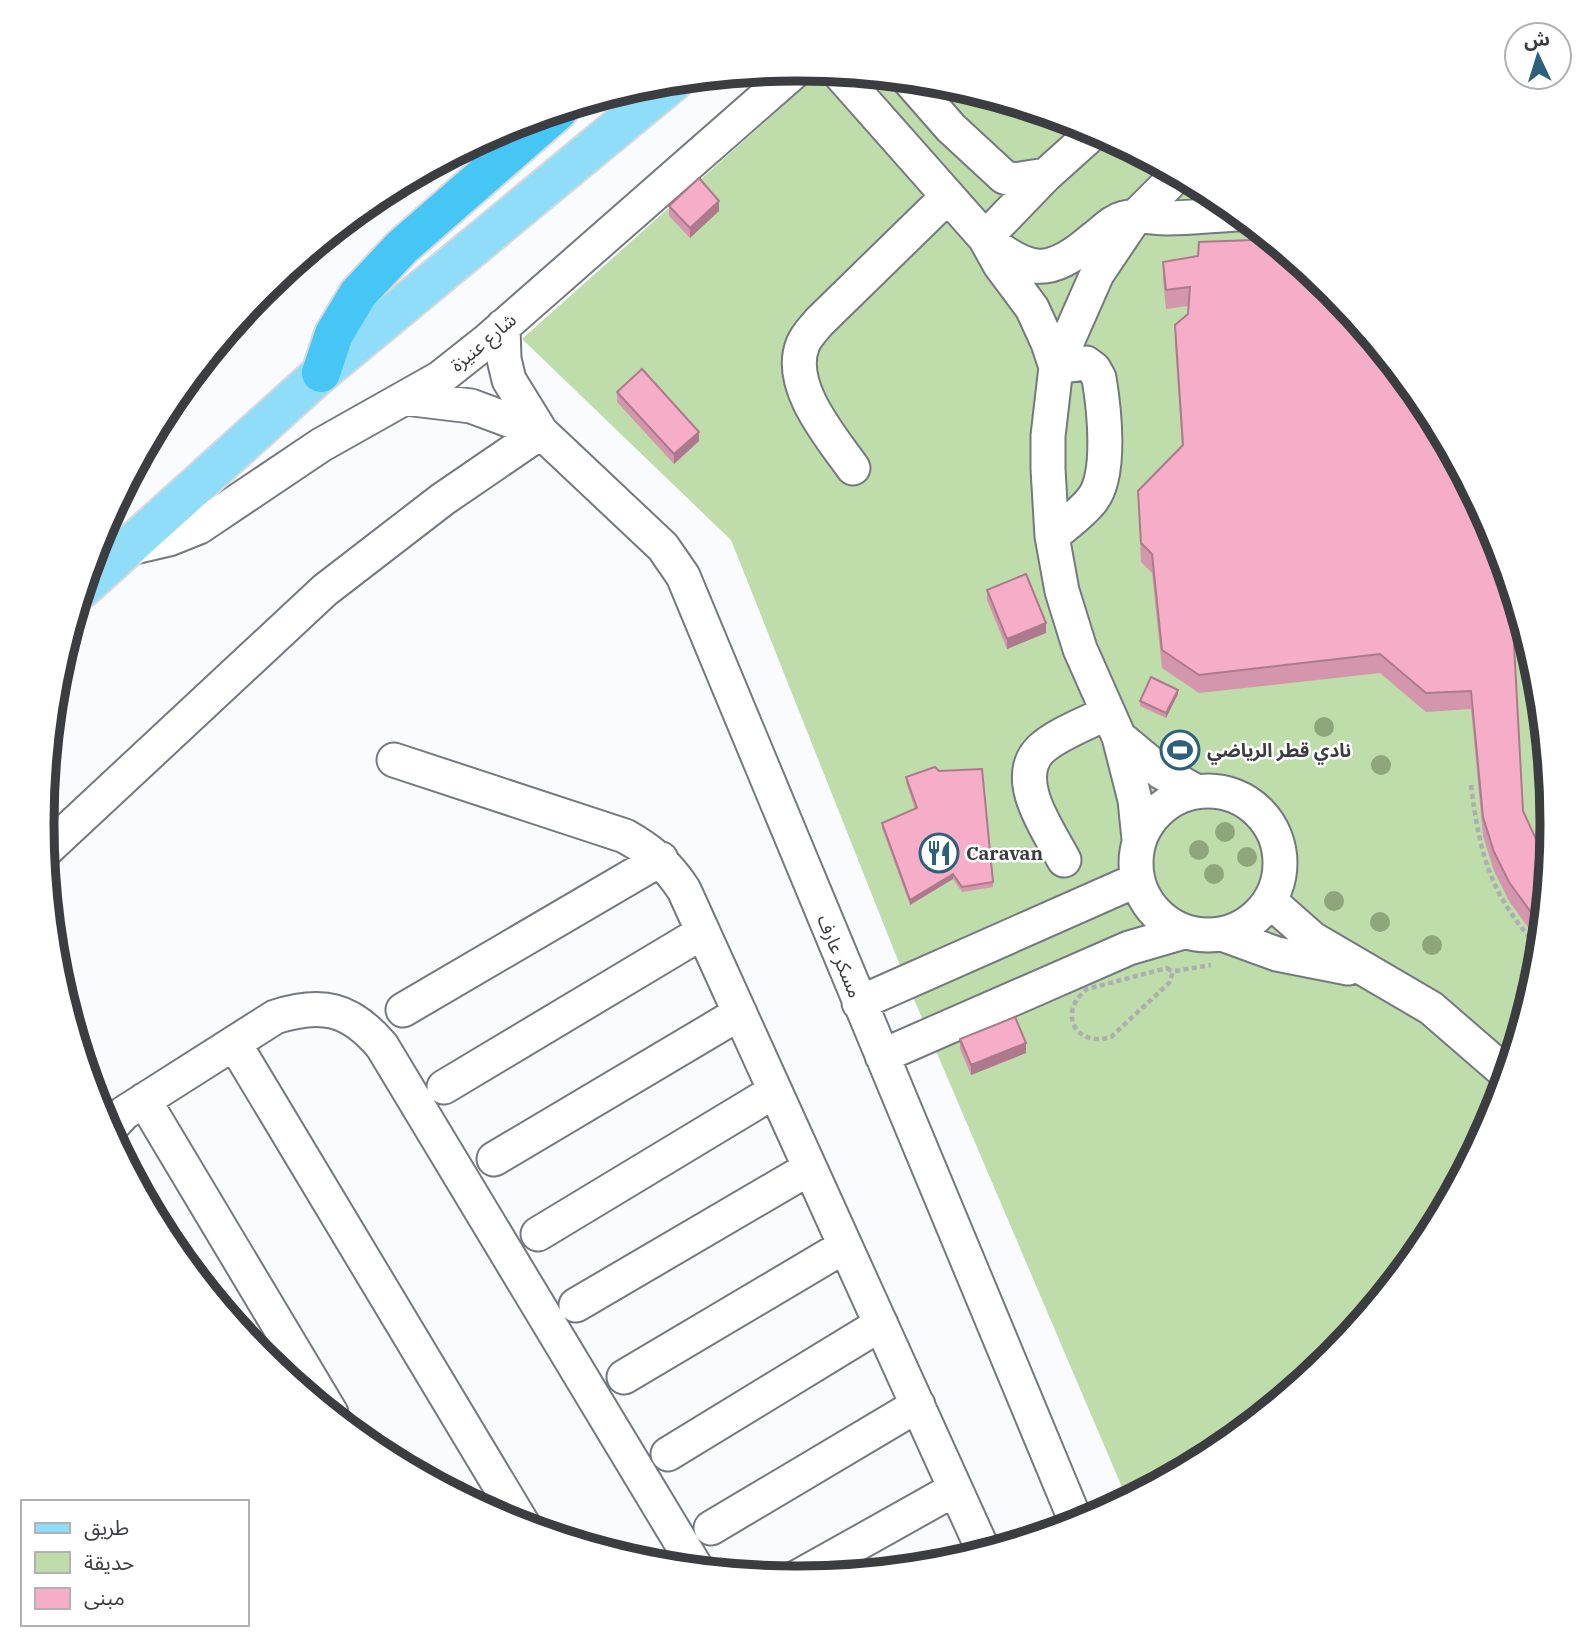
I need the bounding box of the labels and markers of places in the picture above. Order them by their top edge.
sports icon: نادي قطر الرياضي [1159,729,1201,771]
place label: نادي قطر الرياضي [1207,738,1351,765]
restaurant icon: Caravan [918,832,960,874]
place label: Caravan [966,841,1043,865]

